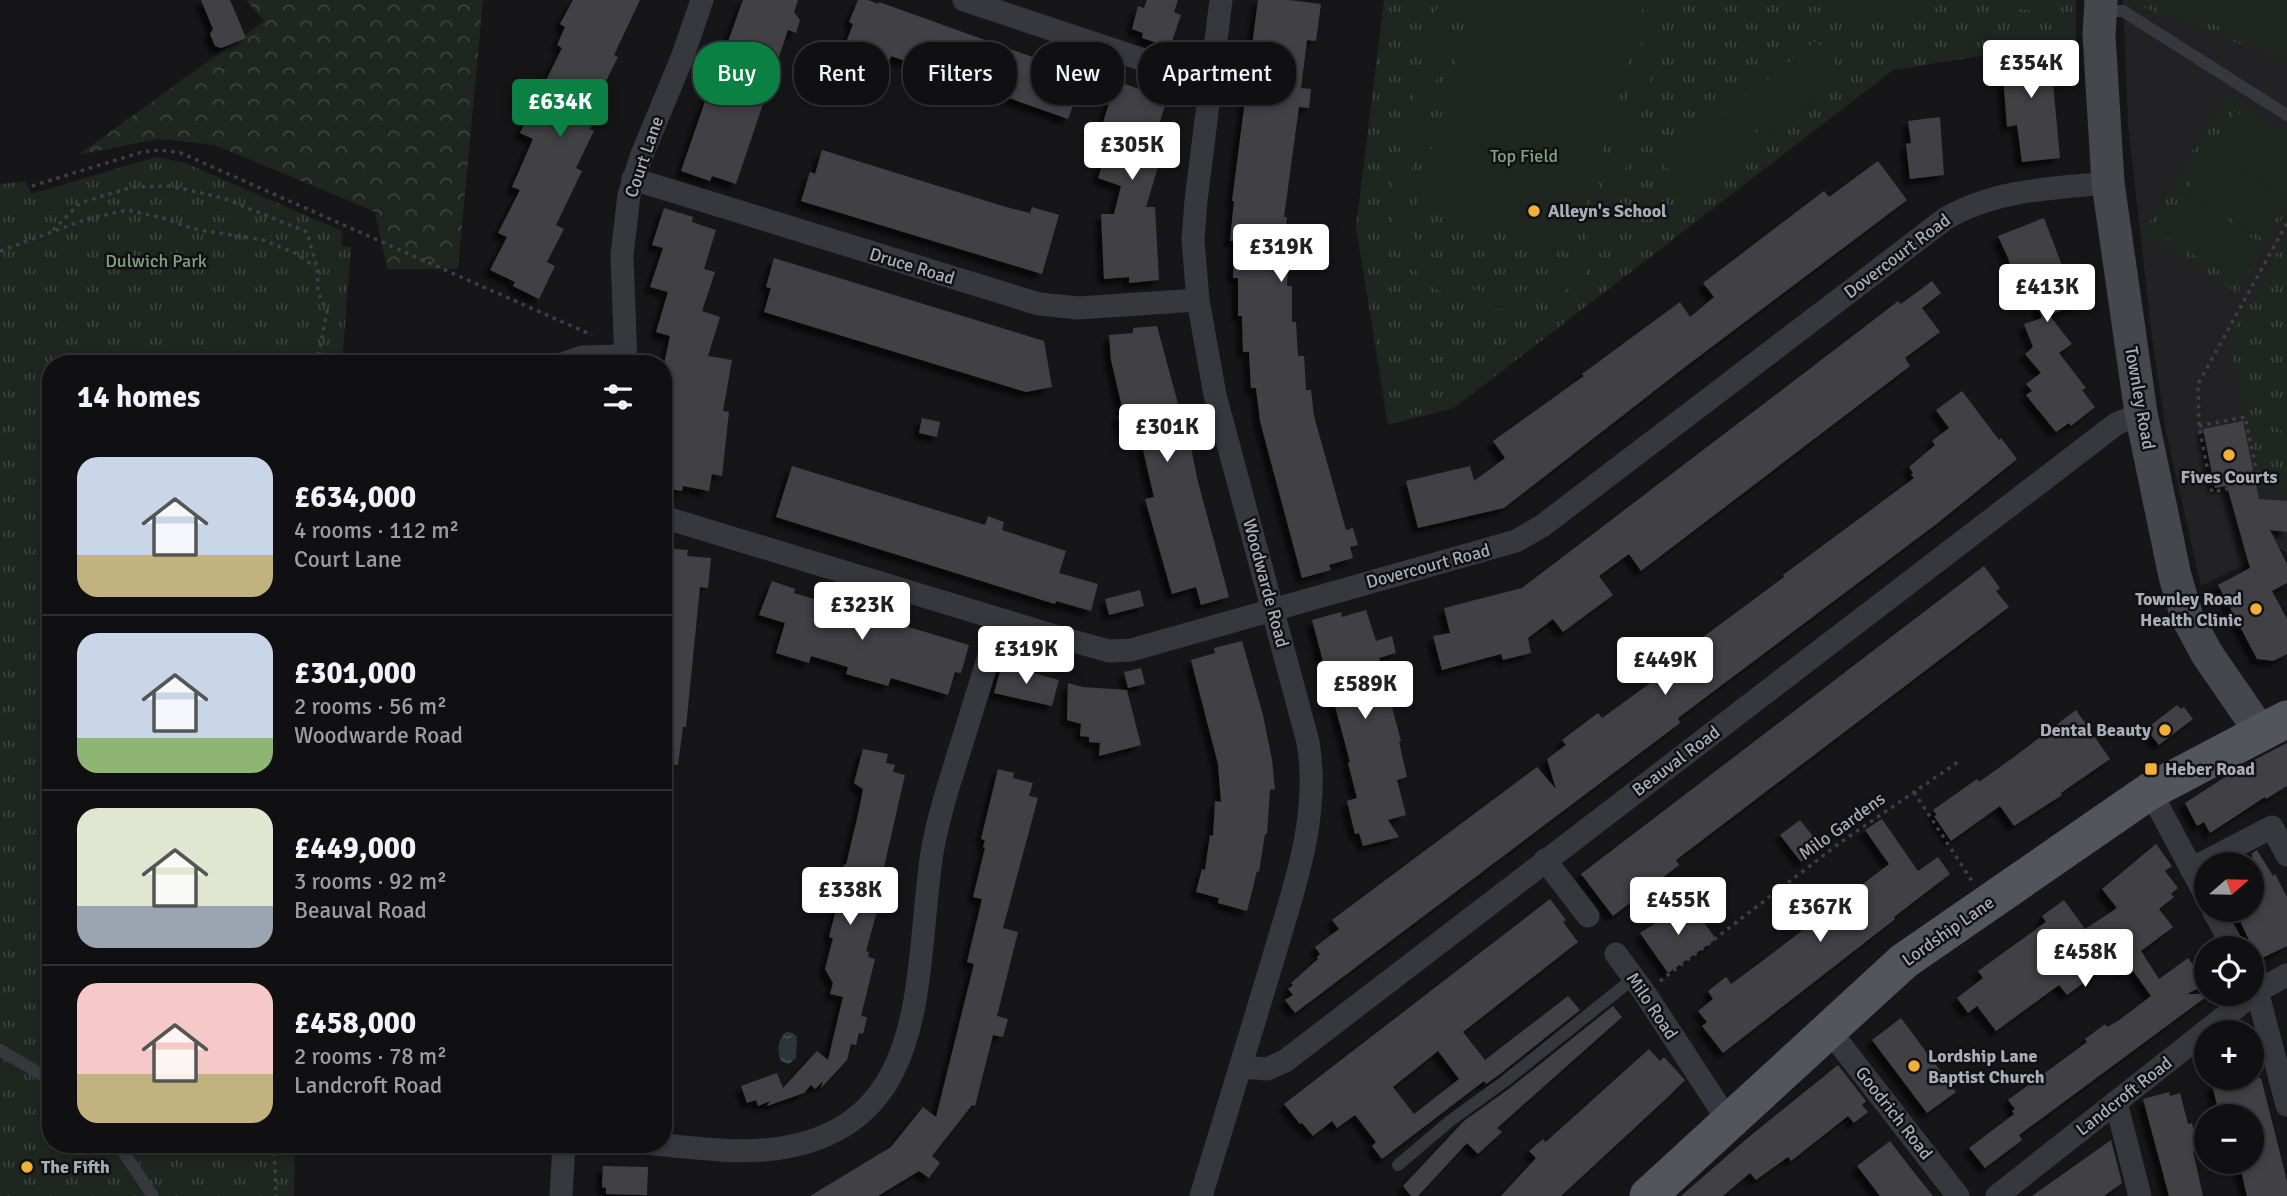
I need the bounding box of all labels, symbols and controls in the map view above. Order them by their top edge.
pin: £354K [1982,41,2080,100]
chip: Buy [693,42,780,105]
chip: Rent [794,42,889,105]
chip: Filters [903,42,1017,105]
chip: New [1031,42,1124,105]
chip: Apartment [1138,42,1296,105]
text: £354K [1999,48,2063,77]
pin: £634K [511,80,609,139]
text: £634K [528,87,592,116]
street label: Court Lane [620,114,668,200]
pin: £305K [1083,122,1181,182]
text: £305K [1100,130,1164,159]
park label: Top Field [1490,145,1558,167]
place label: Alleyn's School [1548,200,1667,222]
marker: Alleyn's School [1526,203,1542,219]
street label: Dovercourt Road [1839,209,1955,303]
pin: £319K [1232,224,1330,284]
text: £319K [1249,232,1313,261]
street label: Druce Road [867,243,957,289]
park label: Dulwich Park [105,250,207,272]
pin: £413K [1998,264,2096,324]
text: £413K [2015,272,2079,301]
street label: Townley Road [2120,345,2160,451]
icon: filters [599,378,637,416]
text: 14 homes [77,379,200,416]
pin: £301K [1118,405,1216,464]
text: £301K [1135,412,1199,441]
marker: Fives Courts [2221,447,2237,463]
place label: Fives Courts [2181,466,2277,488]
text: £634,000 [294,479,416,516]
icon: home [133,485,217,569]
text: 4 rooms · 112 m² [294,516,459,545]
street label: Woodwarde Road [1238,516,1294,650]
street label: Dovercourt Road [1364,539,1492,593]
text: Court Lane [294,545,402,574]
pin: £323K [813,582,911,642]
place label: Townley Road Health Clinic [2135,588,2242,631]
text: £323K [830,590,894,619]
marker: Townley Road Health Clinic [2248,601,2264,617]
pin: £319K [977,626,1075,686]
text: £319K [994,634,1058,663]
pin: £449K [1616,638,1714,697]
text: £449K [1633,645,1697,674]
text: £301,000 [294,655,416,692]
icon: home [133,661,217,745]
pin: £589K [1316,662,1414,721]
text: £589K [1333,669,1397,698]
text: 2 rooms · 56 m² [294,692,447,721]
place label: Dental Beauty [2040,719,2151,741]
text: Woodwarde Road [294,721,463,750]
street label: Beauval Road [1628,721,1724,801]
marker: Dental Beauty [2157,722,2173,738]
place label: Heber Road [2165,758,2255,780]
marker: Heber Road [2143,761,2159,777]
street label: Milo Gardens [1795,787,1890,865]
text: £449,000 [294,830,416,867]
icon: home [133,836,217,920]
north arrow [2194,852,2264,922]
map controls [2194,852,2264,1174]
text: 3 rooms · 92 m² [294,867,447,896]
pin: £338K [801,867,899,927]
text: £338K [818,875,882,904]
pin: £455K [1629,878,1727,937]
pin: £367K [1771,884,1869,944]
text: £455K [1646,885,1710,914]
street label: Lordship Lane [1898,891,1998,971]
text: £367K [1788,892,1852,921]
text: Beauval Road [294,896,427,925]
pin: £458K [2036,930,2134,989]
button: locate [2194,936,2264,1006]
text: £458K [2053,937,2117,966]
street label: Milo Road [1622,968,1682,1044]
text: £458,000 [294,1005,416,1042]
icon: home [133,1011,217,1095]
button: + [2194,1020,2264,1090]
text: 2 rooms · 78 m² [294,1042,447,1071]
place label: Lordship Lane Baptist Church [1928,1045,2045,1088]
street label: Landcroft Road [2072,1052,2176,1140]
marker: Lordship Lane Baptist Church [1906,1058,1922,1074]
street label: Goodrich Road [1851,1062,1937,1164]
text: Landcroft Road [294,1071,442,1100]
button: − [2194,1104,2264,1174]
place label: The Fifth [41,1156,110,1178]
marker: The Fifth [19,1159,35,1175]

